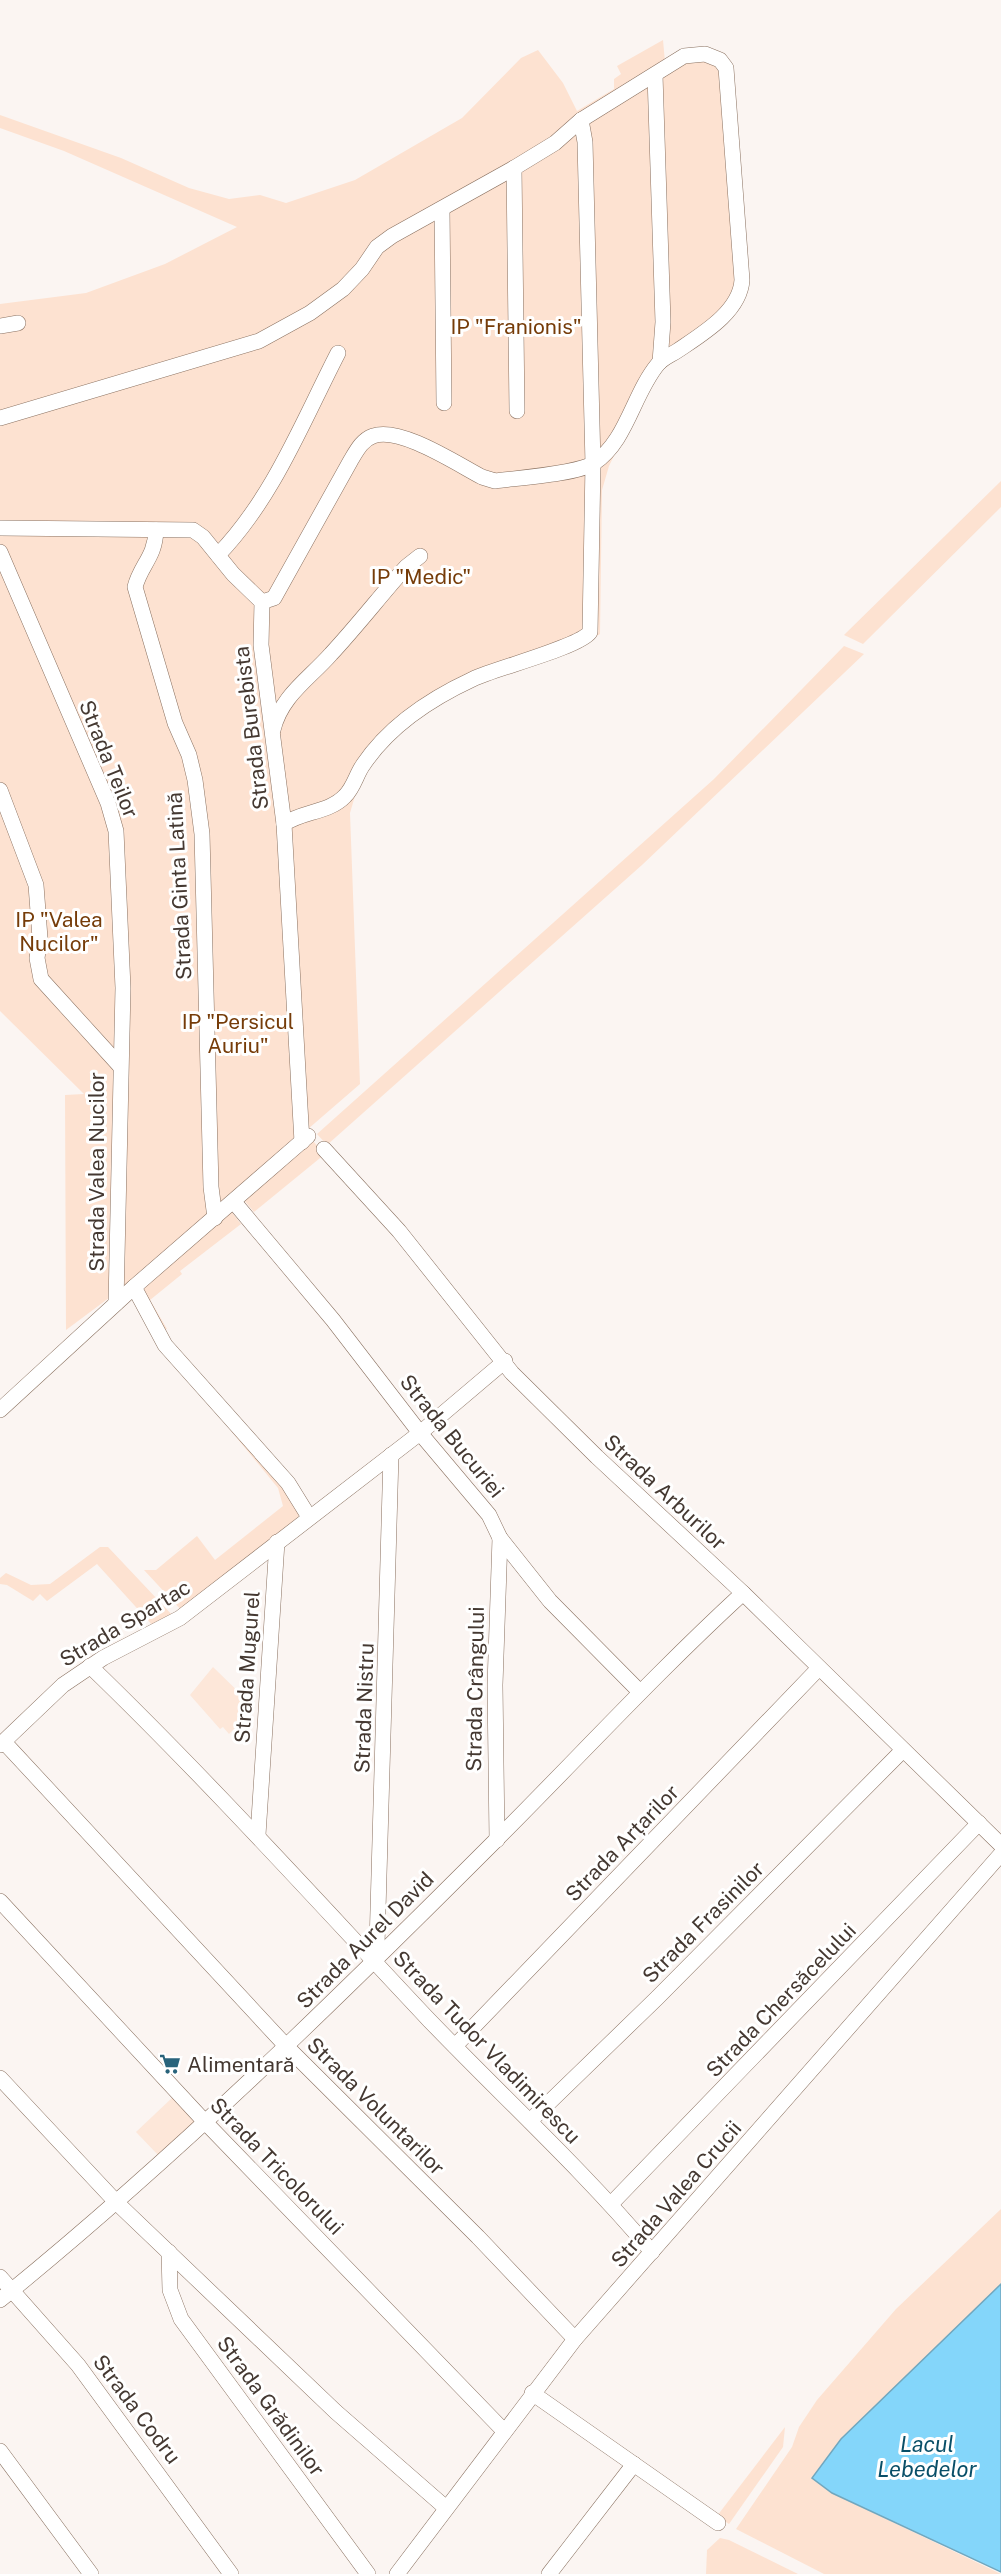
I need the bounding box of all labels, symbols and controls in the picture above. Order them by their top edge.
park label: IP "Franionis" [450,314,582,339]
park label: IP "Medic" [371,564,471,589]
street label: Strada Burebista [229,645,273,811]
street label: Strada Teilor [74,697,144,821]
street label: Strada Ginta Latină [162,792,196,980]
park label: IP "Valea Nucilor" [15,907,103,956]
park label: IP "Persicul Auriu" [182,1009,294,1058]
street label: Strada Valea Nucilor [84,1072,109,1272]
street label: Strada Bucuriei [395,1369,509,1503]
street label: Strada Arburilor [599,1429,731,1555]
street label: Strada Spartac [55,1574,195,1672]
street label: Strada Mugurel [229,1590,265,1744]
street label: Strada Crângului [461,1606,489,1772]
street label: Strada Nistru [349,1642,379,1774]
street label: Strada Arțarilor [560,1779,684,1907]
street label: Strada Frasinilor [637,1856,769,1988]
street label: Strada Aurel David [291,1866,439,2014]
street label: Strada Chersăcelului [701,1918,861,2082]
street label: Strada Tudor Vladimirescu [388,1945,586,2149]
street label: Strada Voluntarilor [302,2032,450,2180]
supermarket icon: Alimentară [158,2052,182,2076]
place label: Alimentară [187,2052,294,2077]
street label: Strada Tricolorului [205,2092,349,2240]
street label: Strada Valea Crucii [606,2116,746,2272]
street label: Strada Grădinilor [212,2331,330,2481]
street label: Strada Codru [88,2350,186,2468]
water label: Lacul Lebedelor [877,2431,977,2482]

